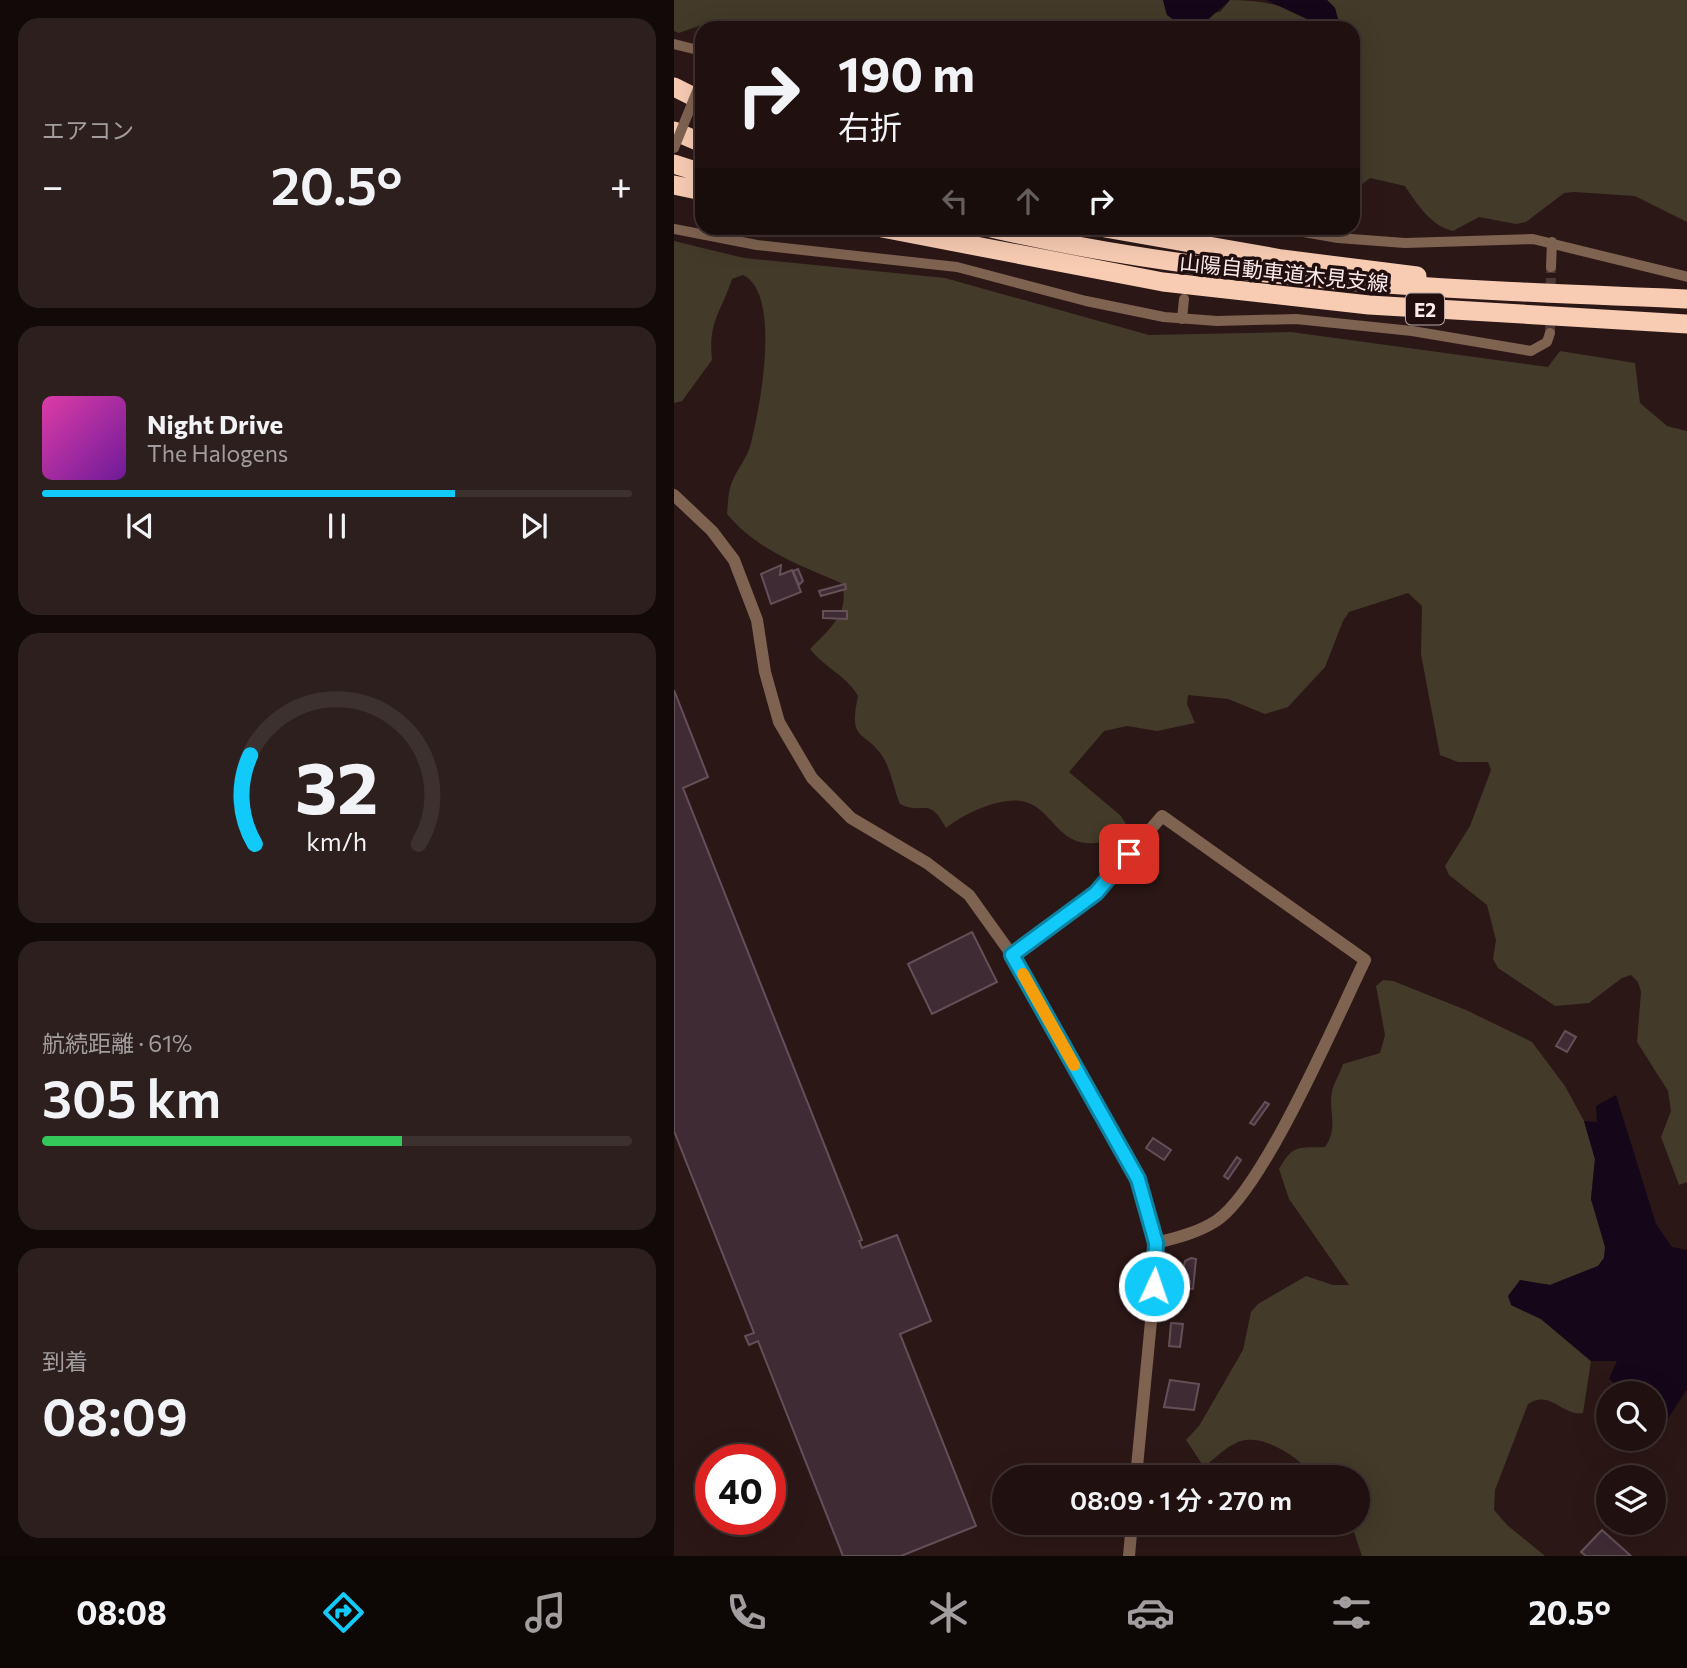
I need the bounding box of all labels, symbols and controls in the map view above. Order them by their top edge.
text: 190 m [838,42,975,102]
icon: right [723,49,814,140]
text: 右折 [838,106,902,146]
text: エアコン [42,116,134,144]
text: 20.5° [271,152,402,216]
text: − [42,161,64,208]
text: + [610,161,632,208]
icon: left [936,182,974,220]
icon: ahead [1009,182,1047,220]
icon: right [1082,182,1120,220]
street label: 山陽自動車道木見支線 [1178,249,1390,295]
road number: E2 [1406,294,1444,324]
text: Night Drive [147,408,283,439]
text: The Halogens [147,439,288,467]
icon: previous [121,507,159,545]
icon: pause [318,507,356,545]
icon: next [515,507,553,545]
text: 32 [295,740,379,829]
pin [1099,824,1159,884]
text: km/h [307,826,367,856]
icon: arrive [1110,835,1148,873]
text: 航続距離 · 61% [42,1029,192,1057]
text: 305 km [42,1065,221,1129]
position arrow [1117,1249,1191,1323]
text: 到着 [42,1347,88,1375]
map controls [1596,1381,1666,1535]
button: search [1596,1381,1666,1451]
text: 08:09 [42,1383,188,1447]
speed limit sign: 40 [695,1444,786,1535]
button: layers [1596,1465,1666,1535]
text: 08:09 · 1 分 · 270 m [1070,1484,1292,1515]
icon: directions [319,1588,368,1637]
icon: music [521,1588,570,1637]
icon: phone [722,1588,771,1637]
icon: climate [924,1588,973,1637]
icon: car [1126,1588,1175,1637]
icon: filters [1327,1588,1376,1637]
text: 08:08 [76,1592,167,1632]
text: 20.5° [1529,1592,1611,1632]

